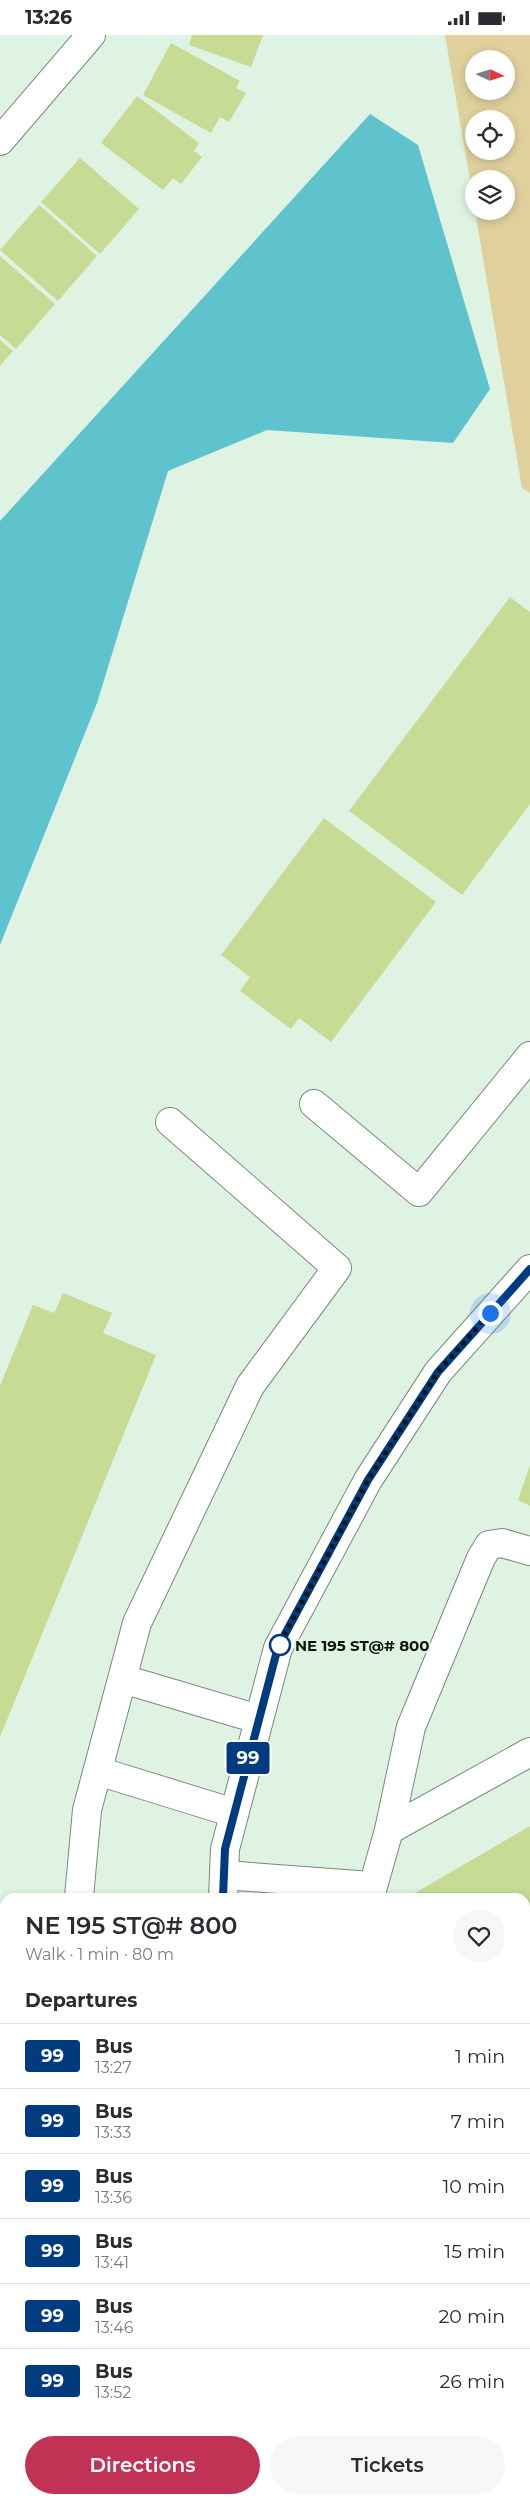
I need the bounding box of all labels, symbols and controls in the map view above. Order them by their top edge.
text: 13:26 [25,6,72,29]
north arrow [465,50,515,100]
map controls [465,50,515,220]
button: locate [465,110,515,160]
button: layers [465,170,515,220]
your location [478,1301,503,1326]
marker: NE 195 ST@# 800 [269,1634,291,1656]
place label: NE 195 ST@# 800 [295,1636,429,1655]
line badge: 99 [226,1742,270,1774]
text: 99 [237,1747,259,1769]
button: heart [453,1910,505,1962]
text: NE 195 ST@# 800 [25,1911,238,1940]
text: Walk · 1 min · 80 m [25,1945,174,1964]
text: Departures [25,1989,137,2012]
text: Bus [95,2035,133,2058]
text: 99 [41,2045,64,2067]
text: 1 min [455,2045,505,2068]
text: 13:27 [95,2058,132,2077]
text: Bus [95,2100,133,2123]
text: 99 [41,2110,64,2132]
text: 7 min [451,2110,505,2133]
text: 13:33 [95,2123,131,2142]
text: Bus [95,2165,133,2188]
text: 99 [41,2175,64,2197]
text: 10 min [442,2175,505,2198]
text: 13:36 [95,2188,132,2207]
text: Bus [95,2230,133,2253]
text: 99 [41,2240,64,2262]
text: 15 min [444,2240,505,2263]
text: 13:41 [95,2253,129,2272]
text: Bus [95,2295,133,2318]
text: 99 [41,2305,64,2327]
text: 20 min [439,2305,505,2328]
text: 13:46 [95,2318,134,2337]
text: Bus [95,2360,133,2383]
text: 99 [41,2370,64,2392]
text: 26 min [440,2370,505,2393]
text: 13:52 [95,2383,131,2402]
button: Directions [25,2436,260,2494]
button: Tickets [270,2436,505,2494]

